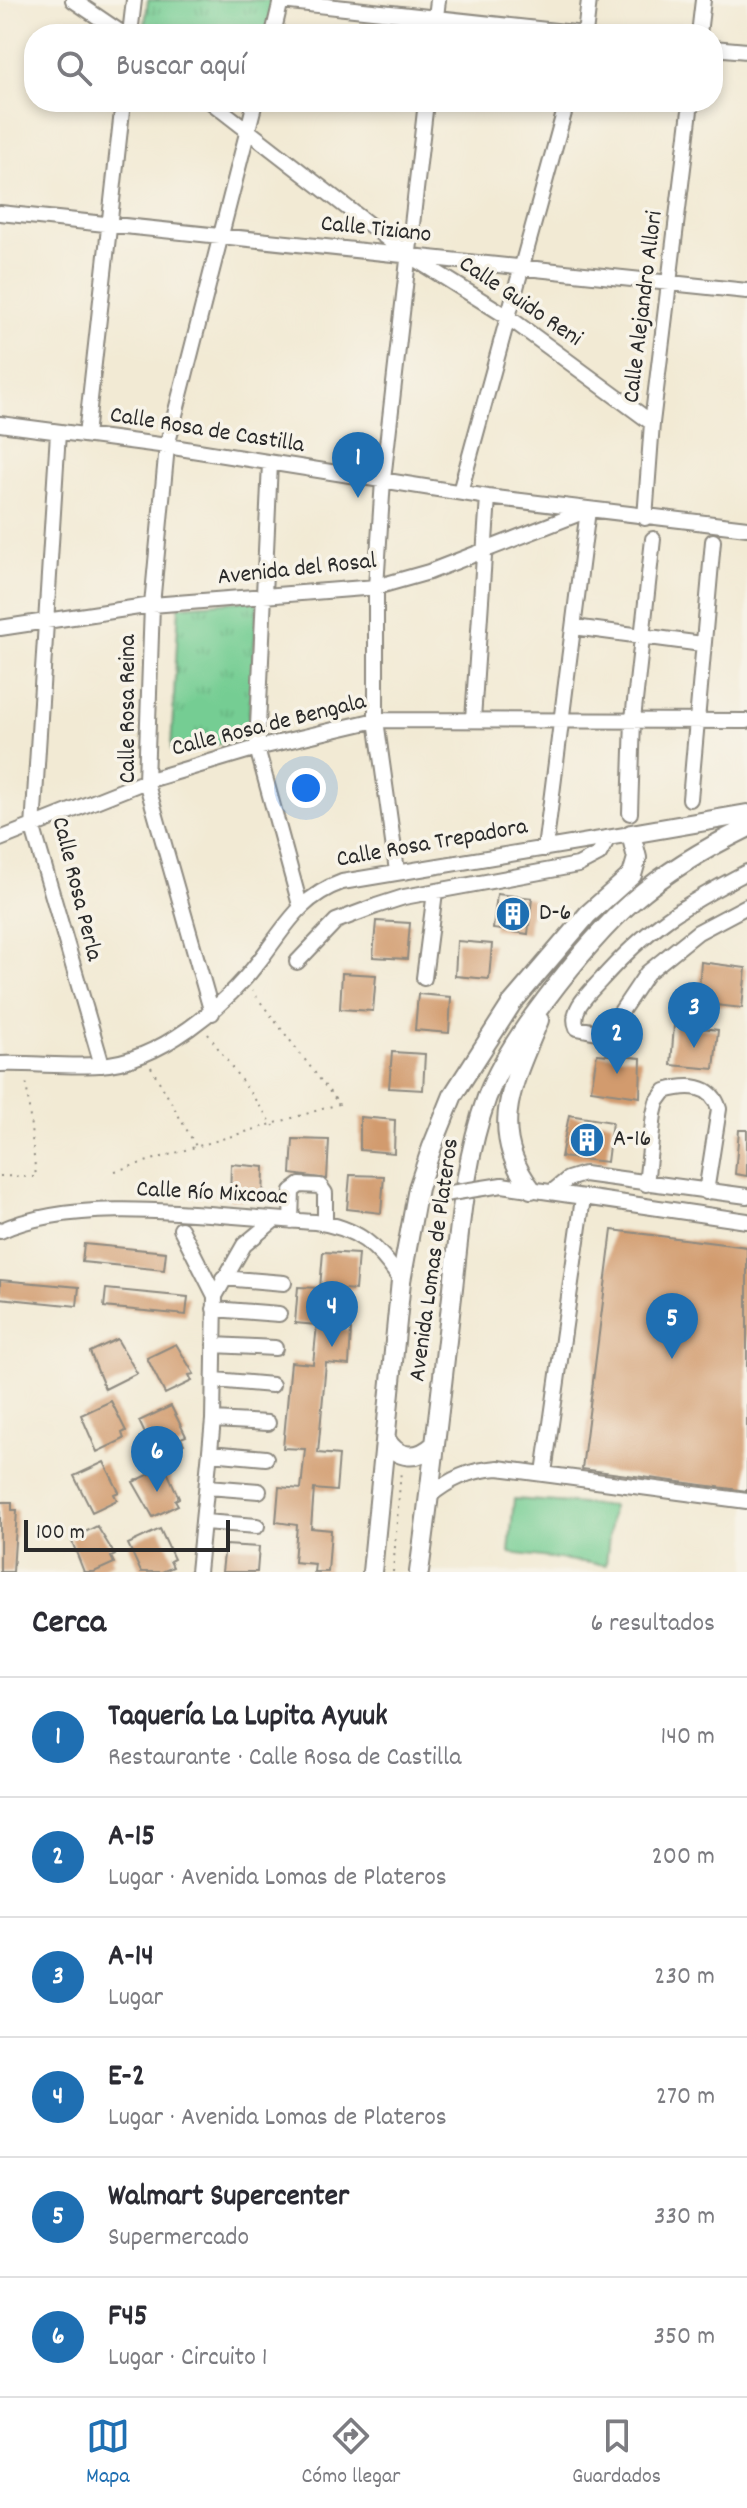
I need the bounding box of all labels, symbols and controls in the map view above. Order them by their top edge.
search box [24,24,723,112]
icon: search [52,46,96,90]
text: Buscar aquí [116,47,246,90]
street label: Calle Tiziano [319,207,433,253]
street label: Calle Alejandro Allori [615,209,673,405]
street label: Calle Guido Reni [451,248,589,356]
street label: Calle Rosa de Castilla [107,399,307,463]
pin: 1 [332,432,384,498]
street label: Avenida del Rosal [216,545,378,595]
street label: Calle Rosa Reina [112,634,146,783]
street label: Calle Rosa de Bengala [168,685,370,767]
your location [286,768,326,808]
street label: Calle Rosa Trepadora [334,810,531,878]
street label: Calle Rosa Perla [42,813,110,965]
building icon: D-6 [494,895,532,933]
place label: D-6 [539,897,571,931]
pin: 3 [668,982,720,1048]
pin: 2 [591,1008,643,1074]
building icon: A-16 [568,1121,606,1159]
place label: A-16 [613,1123,651,1157]
street label: Avenida Lomas de Plateros [401,1136,469,1384]
street label: Calle Río Mixcoac [135,1173,289,1215]
pin: 4 [306,1281,358,1347]
pin: 5 [646,1293,698,1359]
pin: 6 [131,1426,183,1492]
scale bar [24,1516,230,1552]
text: 100 m [36,1518,85,1549]
text: Cerca [32,1600,106,1649]
text: 6 resultados [590,1606,715,1643]
text: Taquería La Lupita Ayuuk [108,1697,388,1740]
text: 1 [55,1719,61,1756]
text: 140 m [661,1719,715,1756]
text: Restaurante · Calle Rosa de Castilla [108,1740,461,1777]
text: A-15 [108,1817,155,1860]
text: 2 [52,1839,64,1876]
text: 200 m [651,1839,715,1876]
text: Lugar · Avenida Lomas de Plateros [108,1860,447,1897]
text: A-14 [108,1937,154,1980]
text: 3 [52,1959,64,1996]
text: 230 m [654,1959,715,1996]
text: Lugar [108,1980,163,2017]
text: E-2 [108,2057,145,2100]
text: 4 [53,2079,63,2116]
text: 270 m [656,2079,715,2116]
text: Lugar · Avenida Lomas de Plateros [108,2100,447,2137]
text: Walmart Supercenter [108,2177,349,2220]
text: 5 [52,2199,64,2236]
text: 330 m [654,2199,715,2236]
text: Supermercado [108,2220,249,2257]
text: F45 [108,2297,148,2340]
text: 6 [52,2319,64,2356]
text: 350 m [653,2319,715,2356]
text: Lugar · Circuito 1 [108,2340,267,2377]
tab: Mapa [86,2414,130,2493]
tab: Cómo llegar [302,2414,400,2493]
tab: Guardados [572,2414,661,2493]

